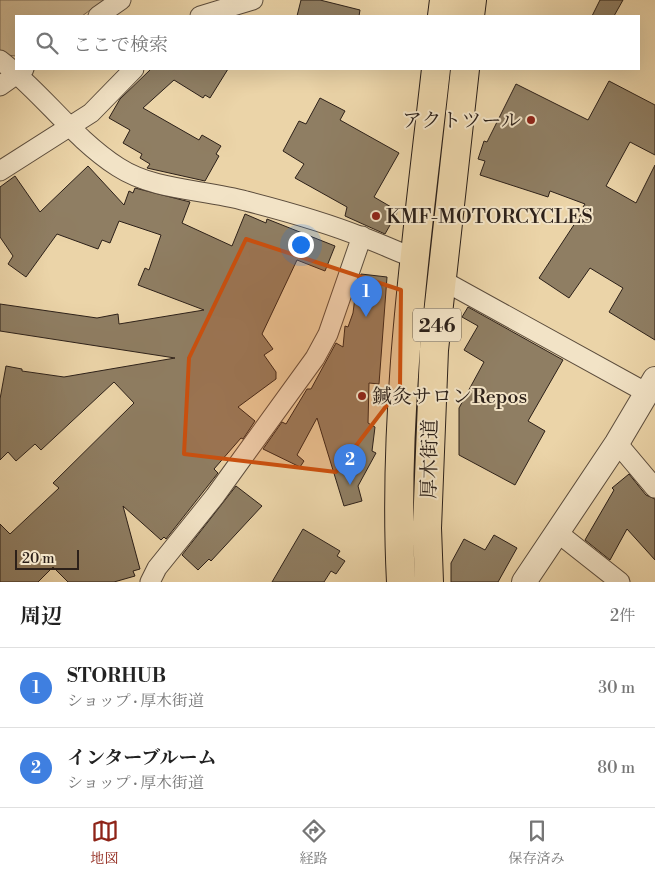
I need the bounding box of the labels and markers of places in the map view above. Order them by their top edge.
place label: アクトツール [402,109,521,134]
marker: アクトツール [525,114,537,126]
place label: KMF-MOTORCYCLES [386,205,593,230]
marker: KMF-MOTORCYCLES [370,210,382,222]
pin: 1 [350,276,382,317]
place label: 鍼灸サロンRepos [372,385,527,410]
marker: 鍼灸サロンRepos [356,390,368,402]
pin: 2 [334,444,366,485]

